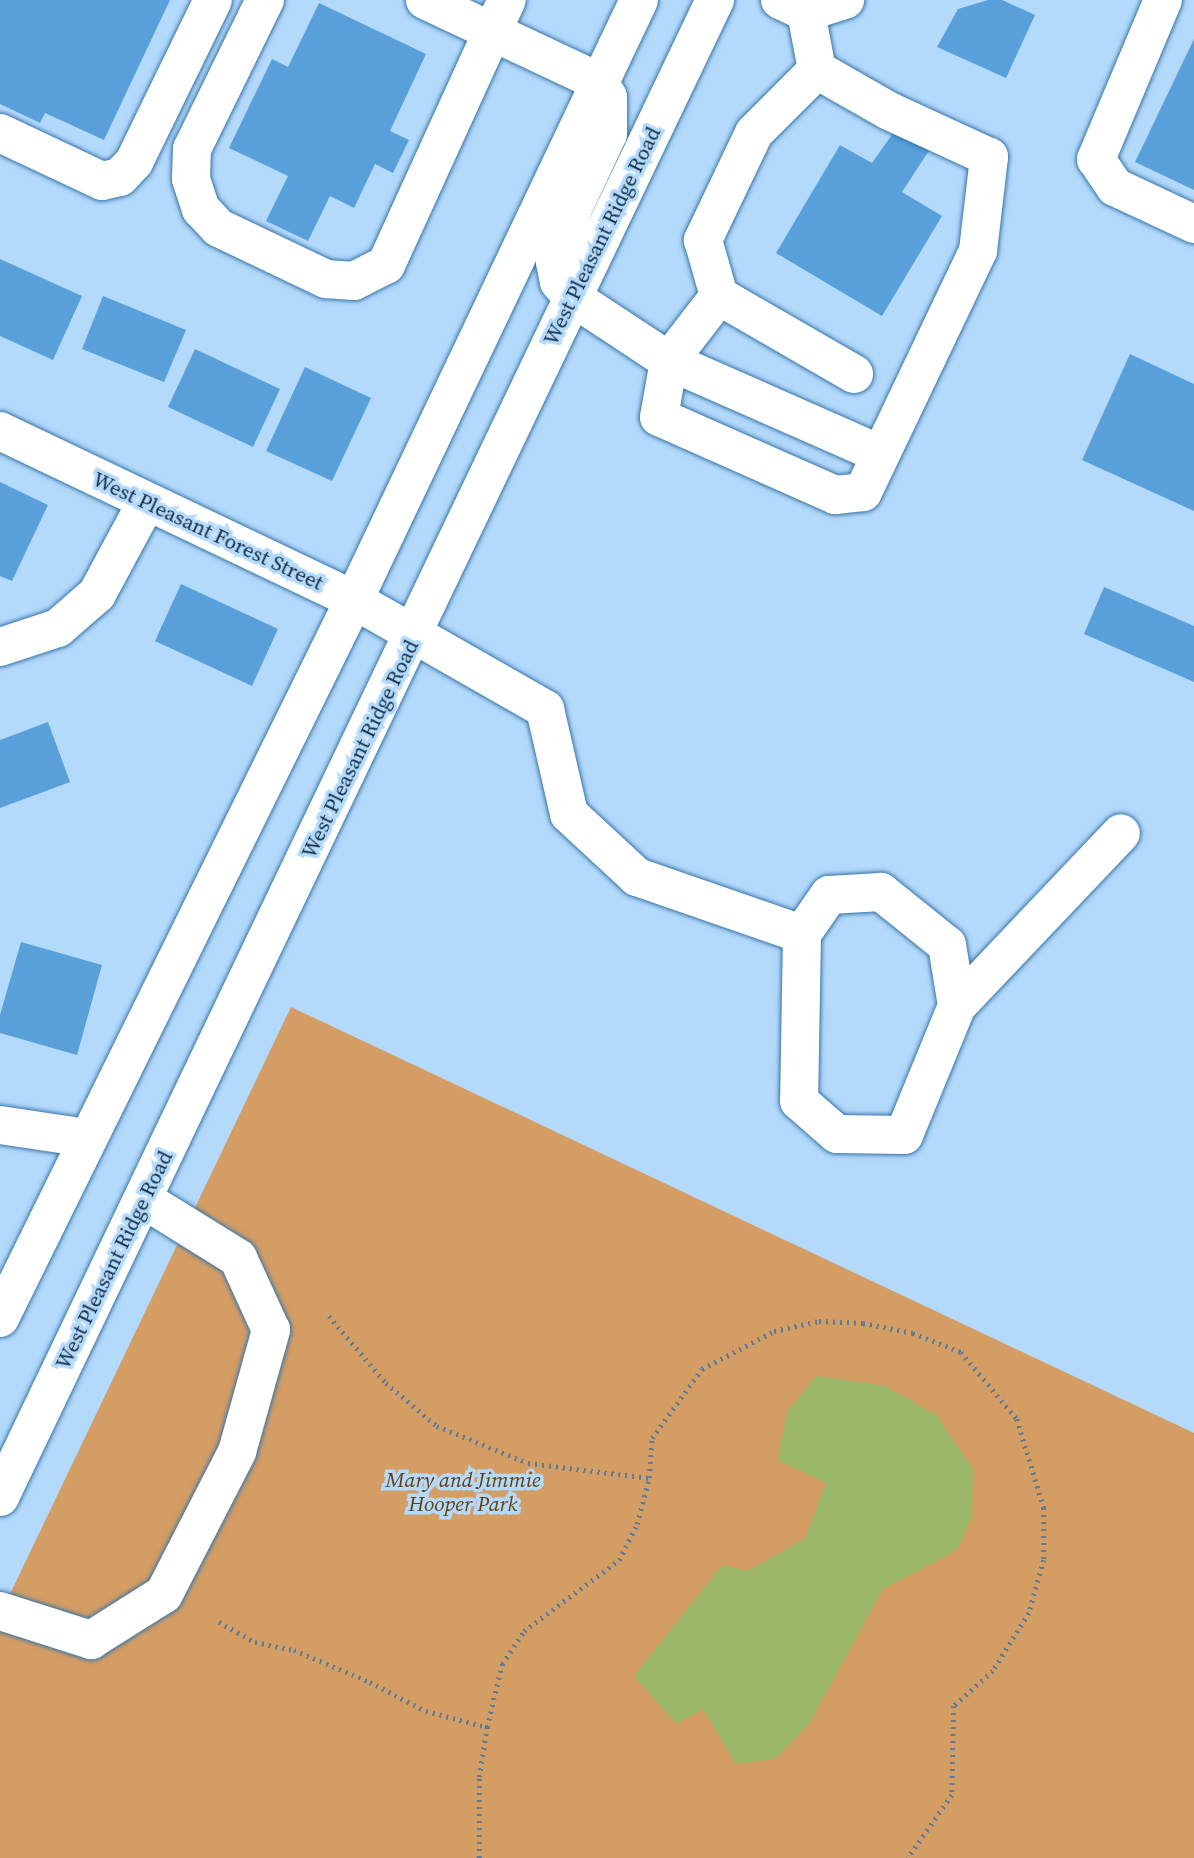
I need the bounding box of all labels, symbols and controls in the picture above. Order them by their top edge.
street label: West Pleasant Ridge Road [538,123,666,349]
street label: West Pleasant Forest Street [89,466,327,596]
street label: West Pleasant Ridge Road [296,636,424,862]
street label: West Pleasant Ridge Road [50,1147,178,1373]
park label: Mary and Jimmie Hooper Park [385,1467,541,1517]

